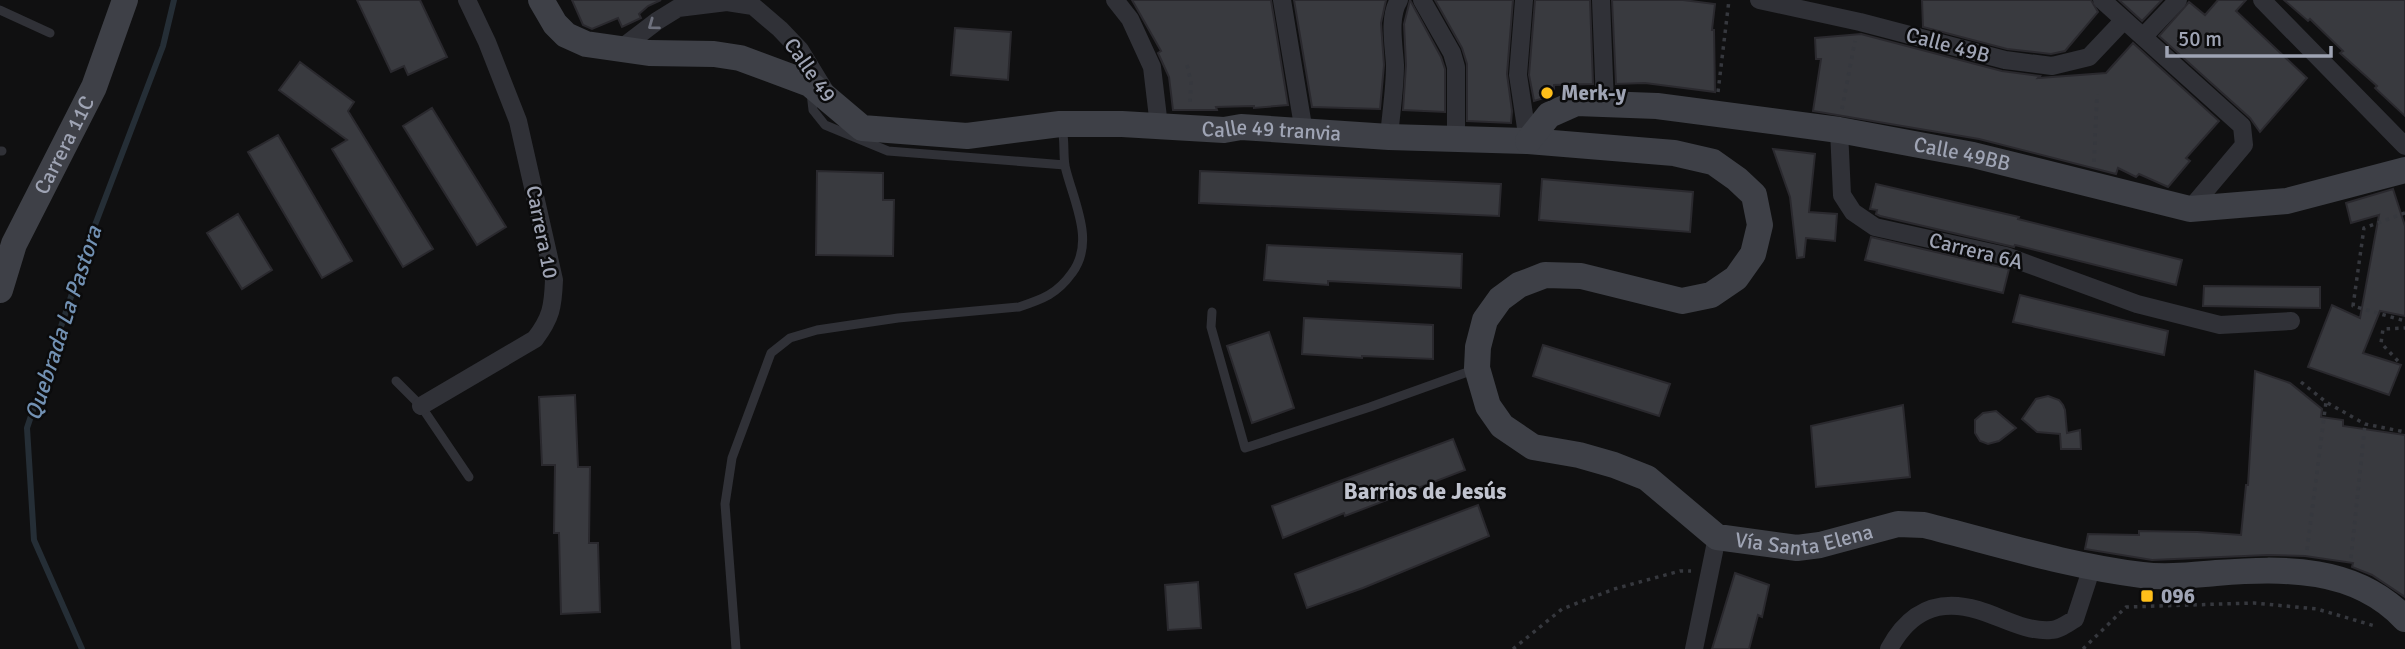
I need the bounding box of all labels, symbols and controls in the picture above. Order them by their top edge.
scale bar [2167,14,2332,58]
one-way arrow [648,17,660,29]
street label: Calle 49B [1903,21,1993,69]
text: 50 m [2178,26,2222,52]
street label: Calle 49 [778,33,842,107]
place label: Merk-y [1561,80,1627,106]
marker: Merk-y [1539,85,1555,101]
street label: Carrera 11C [28,92,100,199]
street label: Calle 49 tranvia [1201,114,1342,147]
street label: Calle 49BB [1912,131,2013,177]
street label: Carrera 10 [520,183,564,281]
water label: Quebrada La Pastora [18,221,109,424]
street label: Carrera 6A [1926,227,2026,275]
district label: Barrios de Jesús [1344,477,1506,506]
street label: Vía Santa Elena [1733,518,1876,561]
place label: 096 [2161,583,2195,609]
marker: 096 [2139,588,2155,604]

